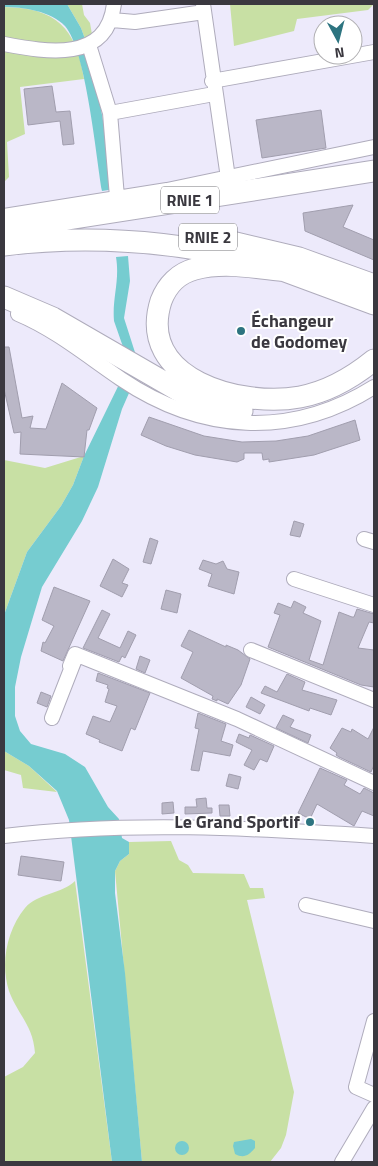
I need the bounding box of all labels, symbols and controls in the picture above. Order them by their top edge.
north arrow [313,15,363,65]
text: N [334,42,346,64]
road number: RNIE 1 [161,186,219,214]
road number: RNIE 2 [179,223,237,250]
place label: Échangeur de Godomey [251,307,347,355]
marker: Échangeur de Godomey [235,325,247,337]
place label: Le Grand Sportif [174,808,301,835]
marker: Le Grand Sportif [304,816,316,828]

